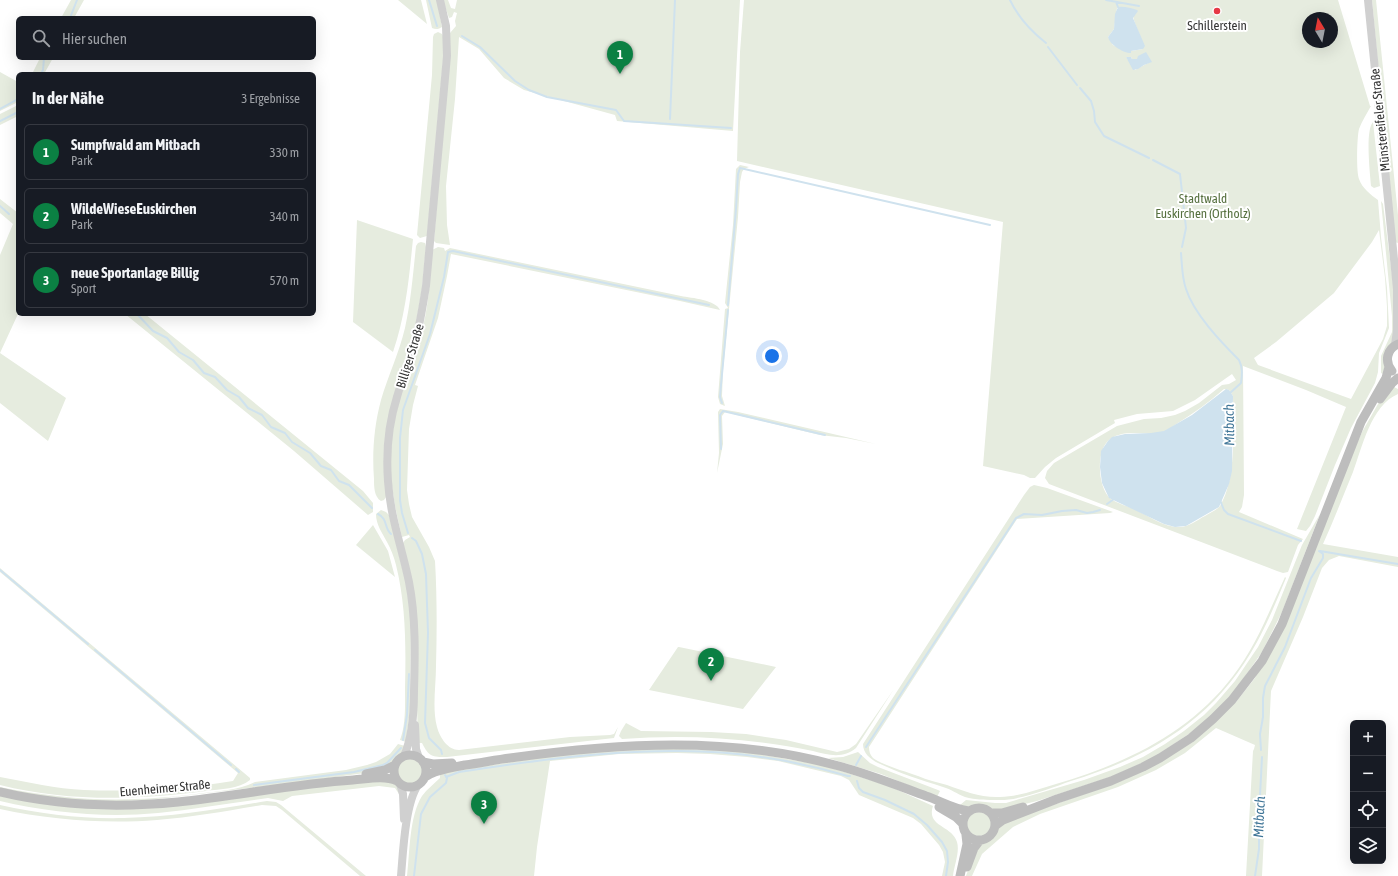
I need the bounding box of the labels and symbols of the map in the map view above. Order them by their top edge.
marker: Schillerstein [1212,6,1222,16]
north arrow [1302,12,1338,48]
place label: Schillerstein [1187,18,1247,33]
pin: 1 [607,41,633,74]
street label: Münstereifeler Straße [1367,68,1393,172]
park label: Stadtwald Euskirchen (Ortholz) [1155,191,1251,221]
street label: Billiger Straße [393,322,427,390]
your location [762,346,782,366]
water label: Mitbach [1221,404,1237,446]
pin: 2 [698,648,724,681]
street label: Euenheimer Straße [119,777,211,799]
pin: 3 [471,791,497,824]
water label: Mitbach [1250,796,1268,838]

